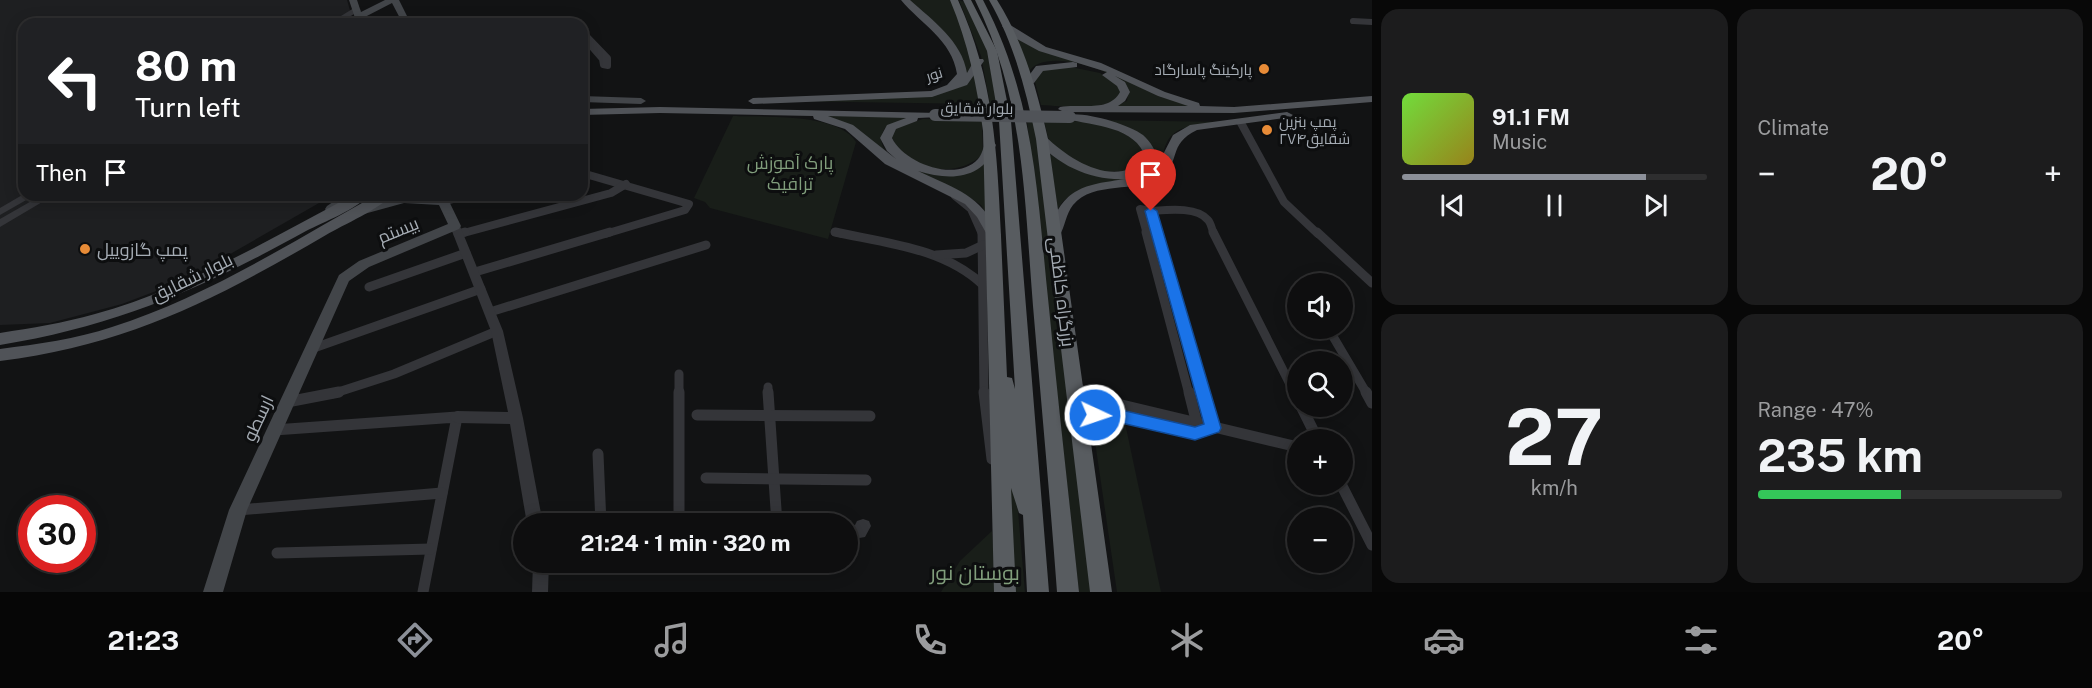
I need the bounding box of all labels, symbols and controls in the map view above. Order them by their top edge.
text: 80 m [135,41,237,90]
icon: left [36,42,114,120]
place label: پارکینگ پاسارگاد [1155,61,1252,80]
marker: پارکینگ پاسارگاد [1257,62,1271,76]
street label: نور [923,63,945,86]
text: Turn left [135,91,241,123]
street label: بلوار شقایق [940,99,1014,119]
text: 91.1 FM [1492,104,1570,130]
place label: پمپ بنزین ۲۷۴شقایق [1279,113,1350,149]
text: Climate [1758,116,1829,140]
marker: پمپ بنزین ۲۷۴شقایق [1260,123,1274,137]
text: Music [1492,130,1547,154]
text: 20° [1870,147,1949,200]
pin [1125,149,1176,211]
park label: پارک آموزش ترافیک [747,152,834,195]
text: − [1758,155,1776,193]
text: + [2044,155,2062,193]
icon: arrive [99,156,132,189]
icon: arrive [1134,158,1167,191]
text: Then [36,160,87,186]
icon: previous [1436,189,1469,222]
icon: pause [1538,189,1571,222]
icon: next [1639,189,1672,222]
street label: بیستم [374,212,422,250]
street label: بزرگراه کاظمی [1044,236,1079,348]
place label: پمپ گازوییل [97,239,188,262]
marker: پمپ گازوییل [78,242,92,256]
street label: بلوار شقایق [148,248,237,307]
map controls [1287,273,1353,573]
button: sound [1287,273,1353,339]
button: search [1287,351,1353,417]
position arrow [1063,383,1127,447]
text: 27 [1505,391,1603,483]
street label: ارسطو [238,392,279,445]
text: Range · 47% [1758,398,1874,422]
button: + [1287,429,1353,495]
text: 235 km [1758,429,1923,482]
text: km/h [1531,476,1578,500]
speed limit sign: 30 [18,495,96,573]
button: − [1287,507,1353,573]
text: 21:24 · 1 min · 320 m [581,530,790,556]
park label: بوستان نور [929,560,1020,586]
icon: directions [394,619,436,661]
icon: music [651,619,693,661]
icon: phone [909,619,951,661]
icon: climate [1166,619,1208,661]
icon: car [1423,619,1465,661]
icon: filters [1680,619,1722,661]
text: 21:23 [108,624,179,656]
text: 20° [1937,624,1984,656]

